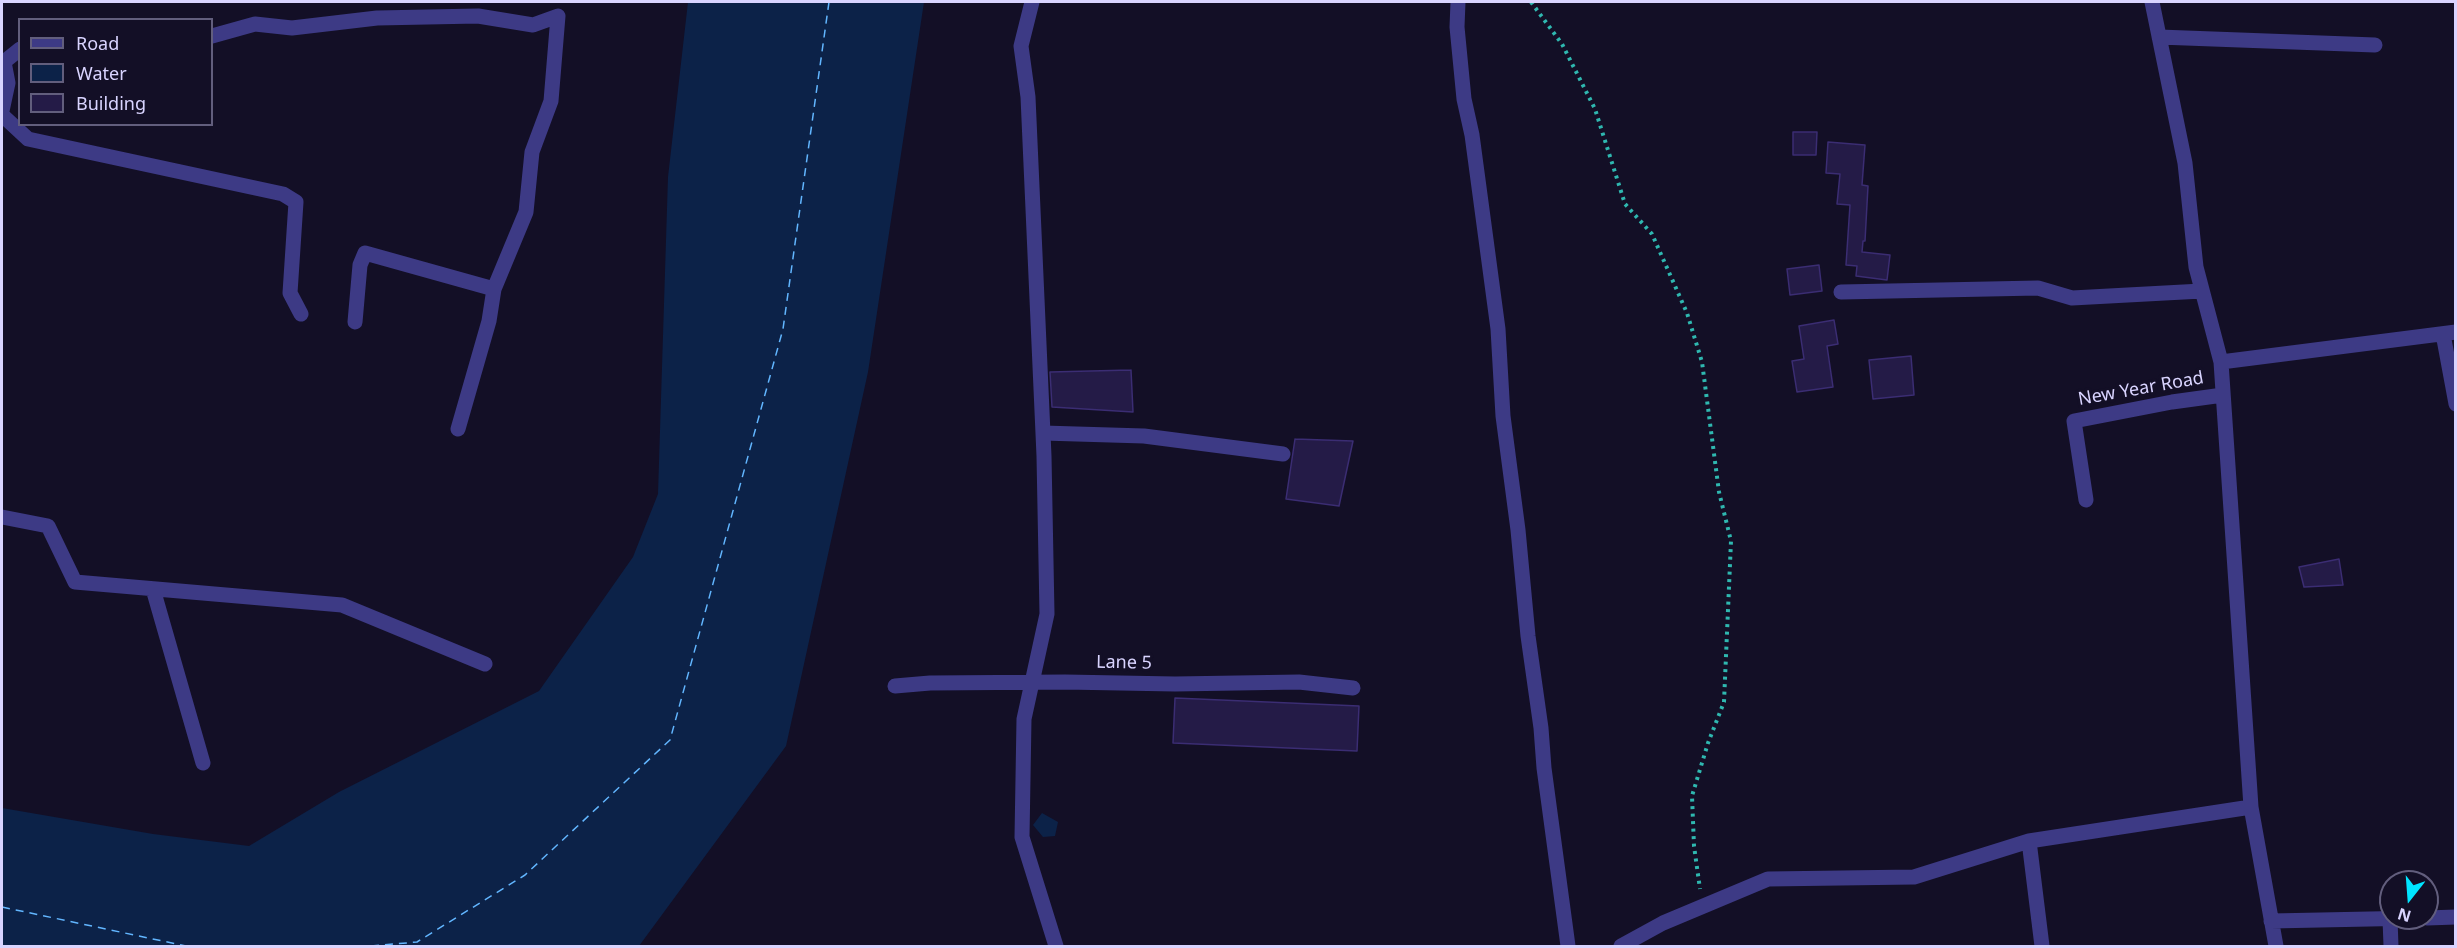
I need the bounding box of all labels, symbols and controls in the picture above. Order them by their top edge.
legend [18,18,213,126]
text: Road [76,31,119,55]
text: Water [76,61,127,85]
text: Building [76,91,146,115]
street label: New Year Road [2076,367,2206,411]
street label: Lane 5 [1096,652,1152,674]
north arrow [2379,870,2439,930]
text: N [2395,903,2414,928]

